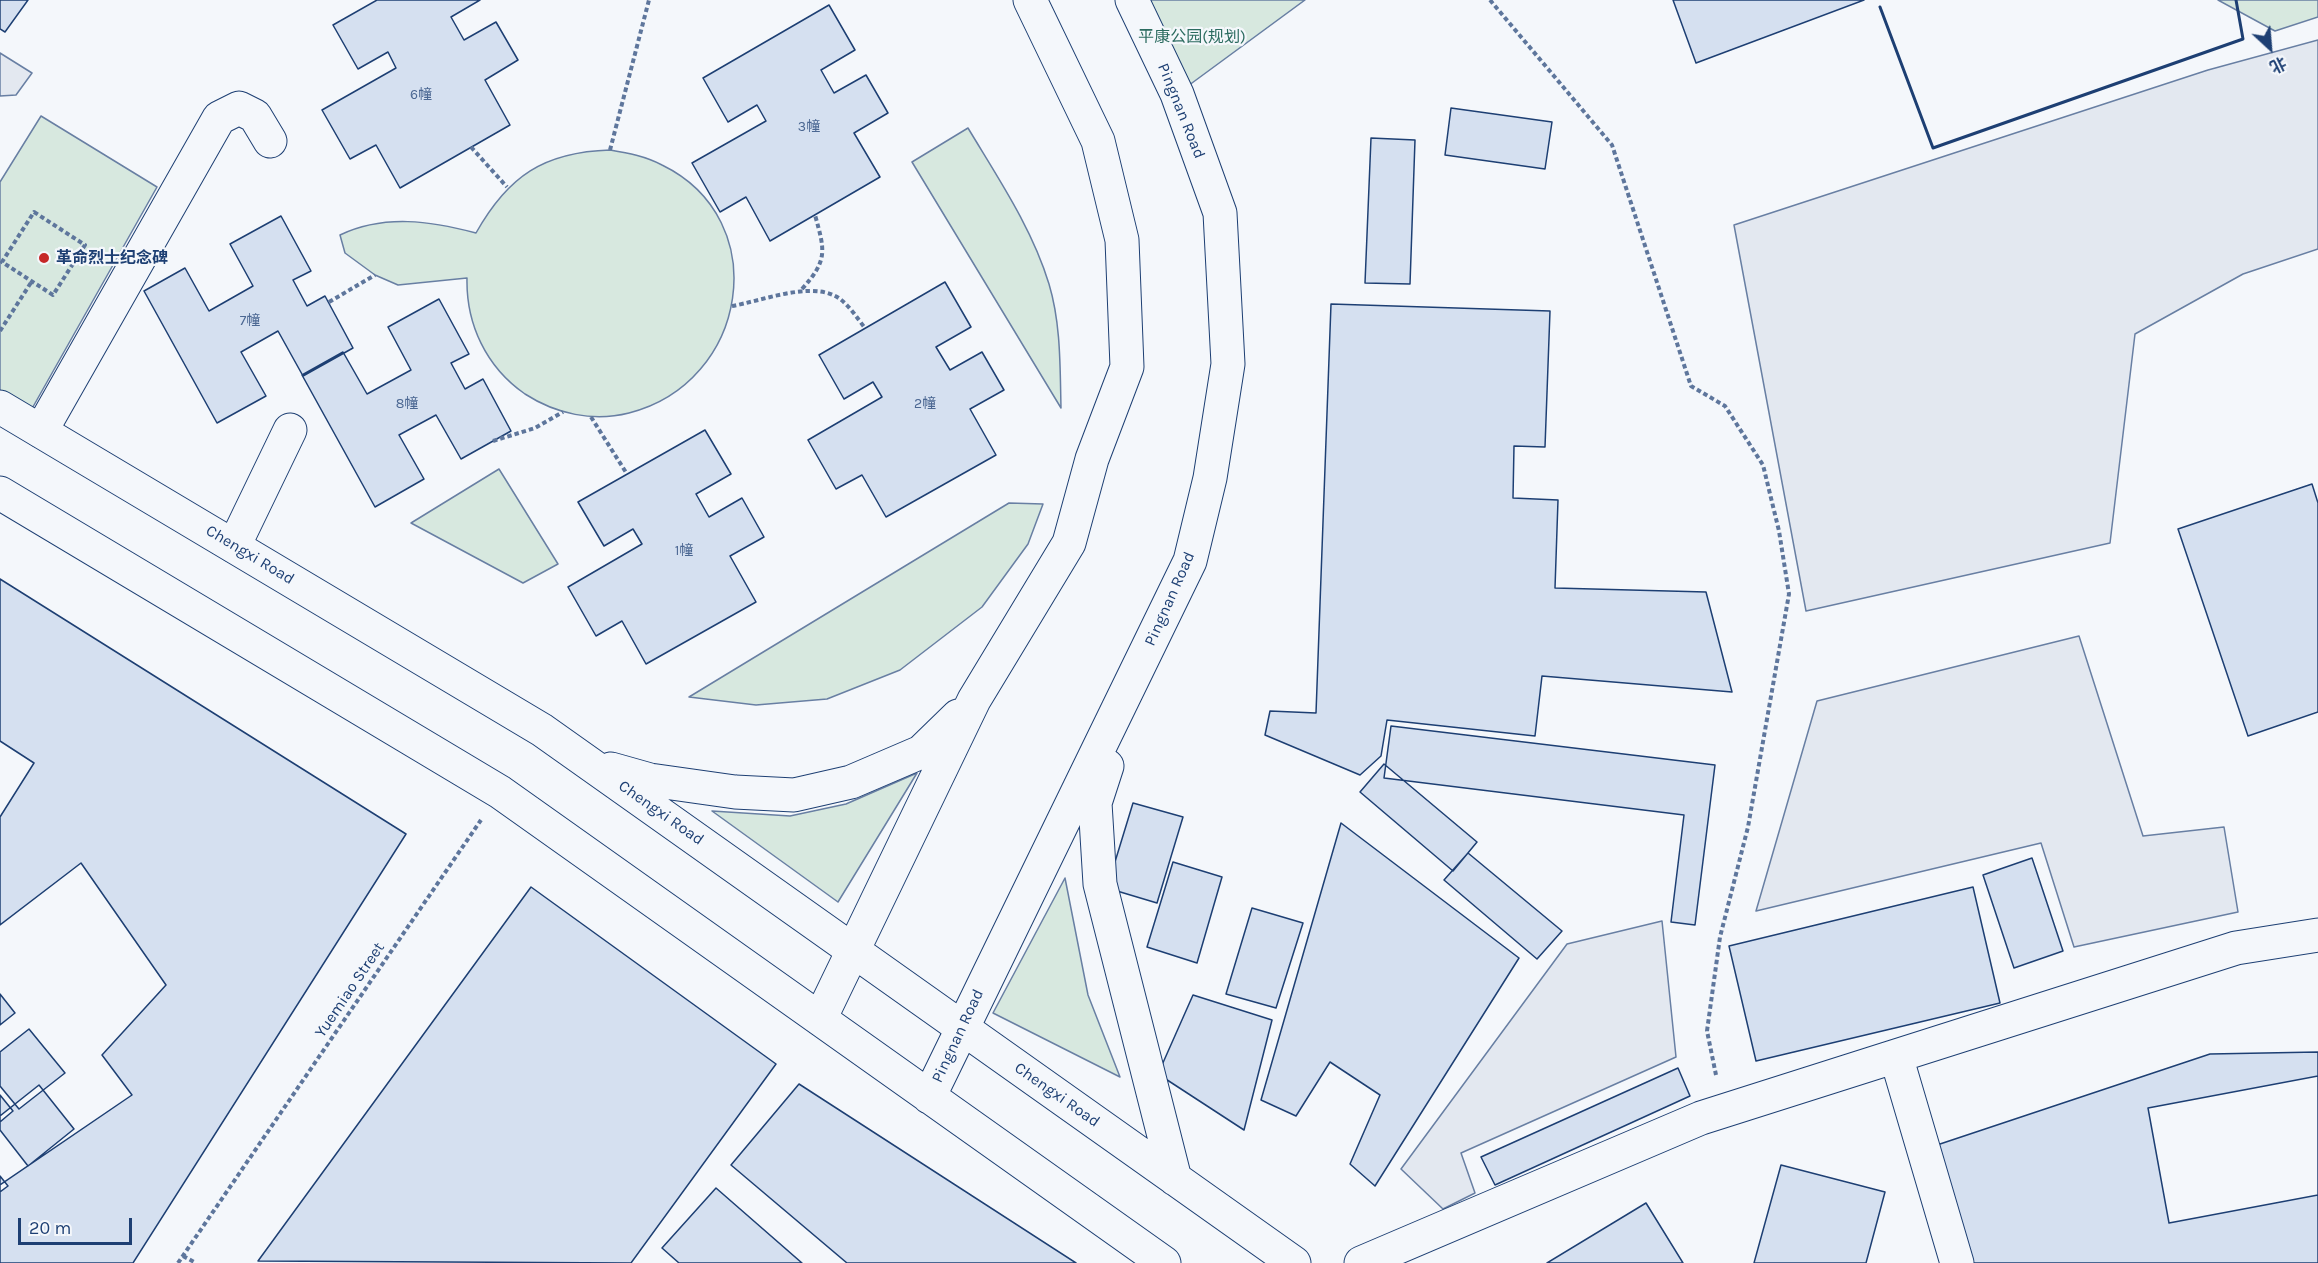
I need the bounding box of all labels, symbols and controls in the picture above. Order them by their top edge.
north arrow [2240,18,2300,78]
park label: 平康公园(规划) [1138,27,1246,47]
text: 北 [2267,53,2289,77]
street label: Pingnan Road [1153,61,1209,161]
house number: 6幢 [410,87,432,103]
house number: 3幢 [798,119,820,135]
place label: 革命烈士纪念碑 [56,248,168,268]
marker: 革命烈士纪念碑 [37,251,51,265]
house number: 7幢 [240,313,260,329]
house number: 8幢 [396,396,418,412]
house number: 2幢 [914,396,936,412]
street label: Chengxi Road [202,521,298,589]
house number: 1幢 [675,543,693,559]
street label: Pingnan Road [1141,549,1199,649]
street label: Chengxi Road [615,776,707,850]
street label: Yuemiao Street [311,939,389,1041]
street label: Pingnan Road [928,986,988,1086]
street label: Chengxi Road [1011,1058,1103,1132]
scale bar [21,1206,135,1244]
text: 20 m [29,1217,71,1239]

